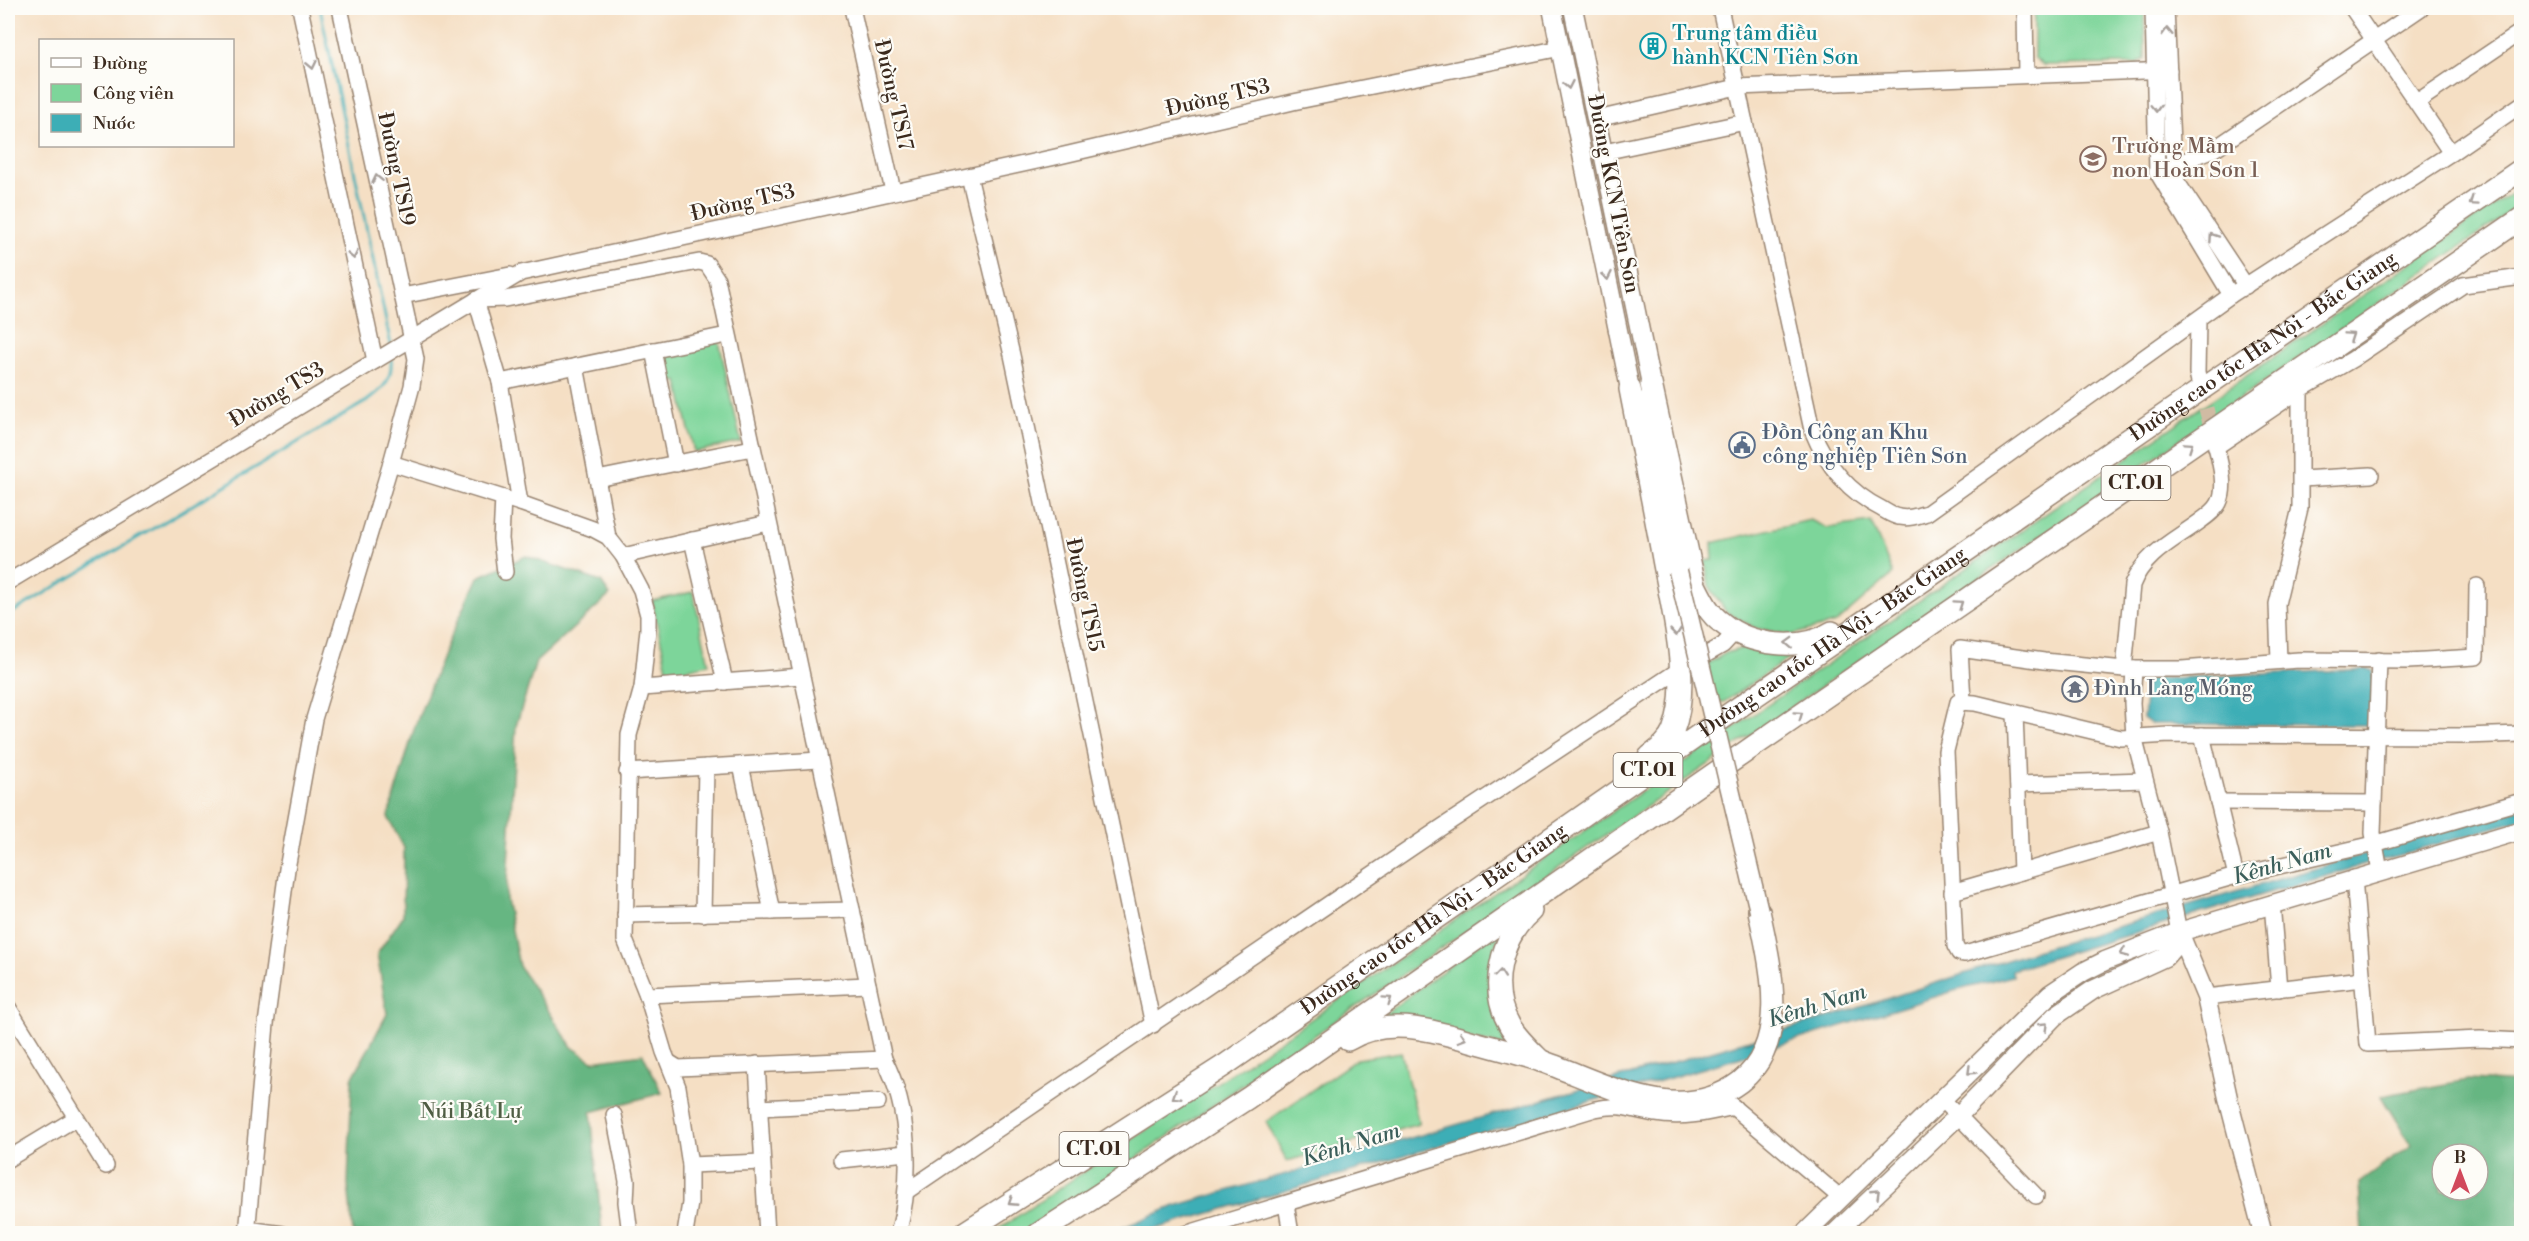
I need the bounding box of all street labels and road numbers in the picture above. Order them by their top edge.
street label: Đường TS17 [868,37,918,153]
street label: Đường TS3 [1163,73,1273,123]
street label: Đường KCN Tiên Sơn [1581,92,1645,296]
street label: Đường TS19 [371,110,421,228]
street label: Đường TS3 [688,178,798,228]
street label: Đường cao tốc Hà Nội - Bắc Giang [2124,246,2402,448]
street label: Đường TS3 [225,356,329,434]
road number: CT.01 [2102,466,2170,500]
street label: Đường TS15 [1059,536,1109,654]
street label: Đường cao tốc Hà Nội - Bắc Giang [1694,541,1972,744]
road number: CT.01 [1614,753,1682,787]
street label: Đường cao tốc Hà Nội - Bắc Giang [1295,818,1572,1021]
road number: CT.01 [1060,1132,1128,1166]

